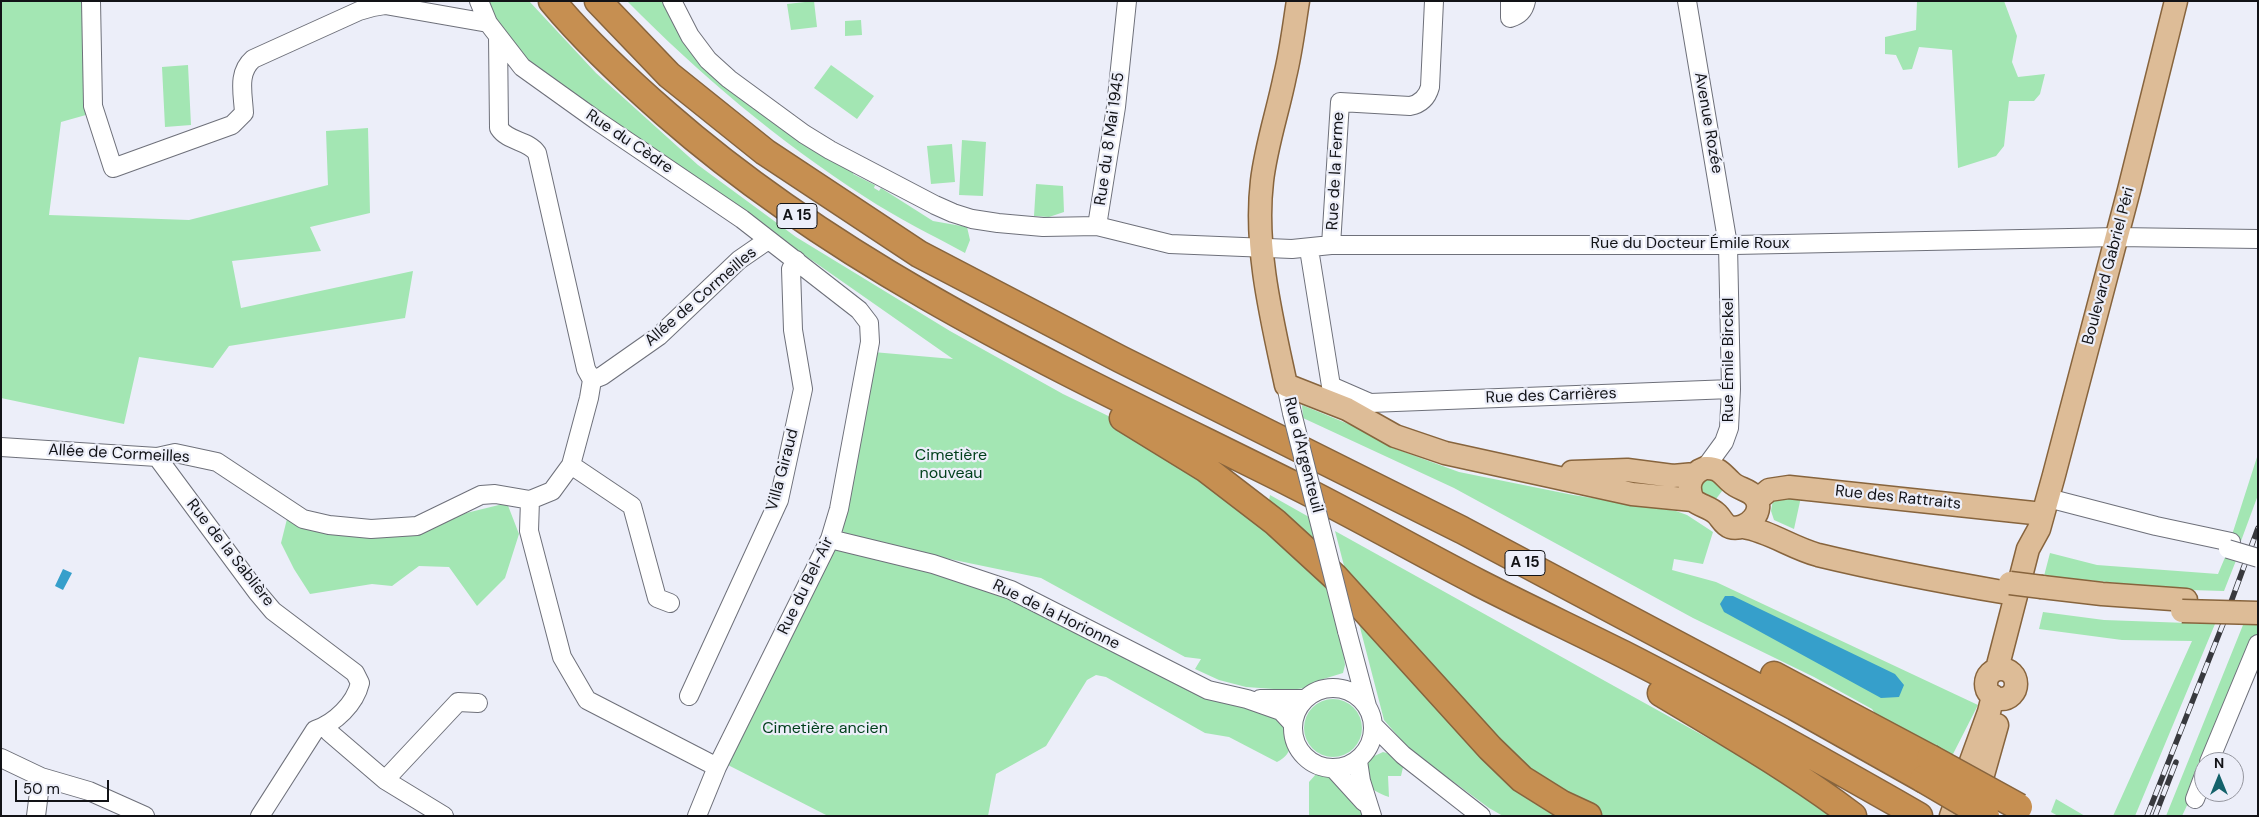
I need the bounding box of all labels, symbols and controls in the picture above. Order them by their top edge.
street label: Rue du 8 Mai 1945 [1091,71,1129,207]
street label: Avenue Rozée [1690,71,1726,175]
street label: Rue du Cèdre [582,106,676,178]
street label: Rue de la Ferme [1323,111,1349,231]
street label: Boulevard Gabriel Péri [2079,185,2139,347]
road number: A 15 [777,204,817,228]
street label: Rue du Docteur Émile Roux [1590,234,1790,254]
street label: Allée de Cormeilles [641,243,761,351]
street label: Rue Émile Birckel [1719,298,1739,422]
street label: Rue des Carrières [1485,384,1617,408]
street label: Rue d'Argenteuil [1279,395,1327,515]
street label: Villa Giraud [763,427,803,513]
street label: Allée de Cormeilles [48,441,190,467]
park label: Cimetière nouveau [915,446,987,484]
street label: Rue des Rattraits [1834,482,1962,514]
street label: Rue de la Sablière [182,495,278,611]
street label: Rue du Bel-Air [774,534,838,638]
road number: A 15 [1505,550,1545,576]
street label: Rue de la Horionne [989,576,1123,654]
park label: Cimetière ancien [762,719,888,739]
north arrow [2194,752,2244,802]
text: N [2214,754,2224,772]
scale bar [18,770,111,802]
text: 50 m [23,779,60,799]

